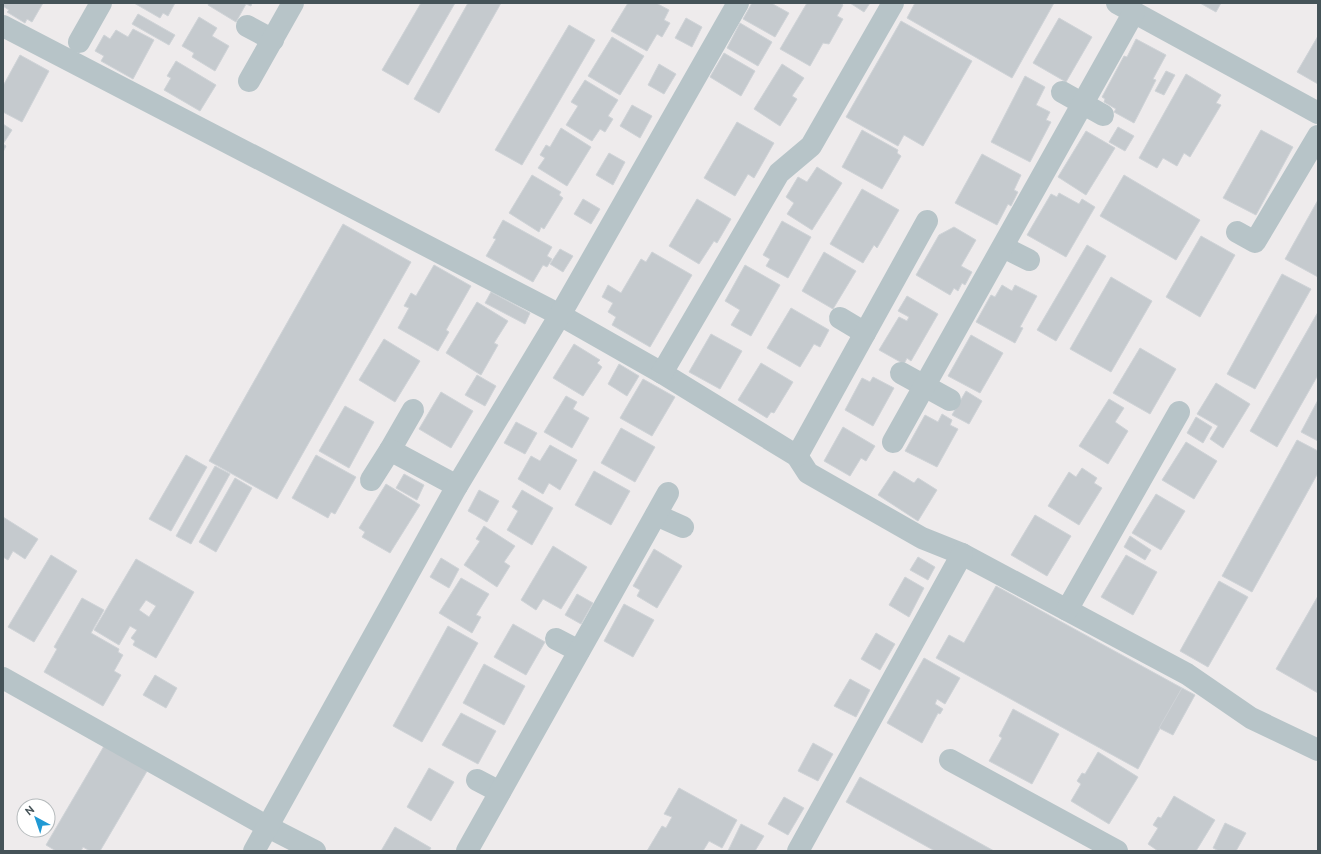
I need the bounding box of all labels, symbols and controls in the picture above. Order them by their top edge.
north arrow [16,798,56,838]
text: N [23,803,37,818]

